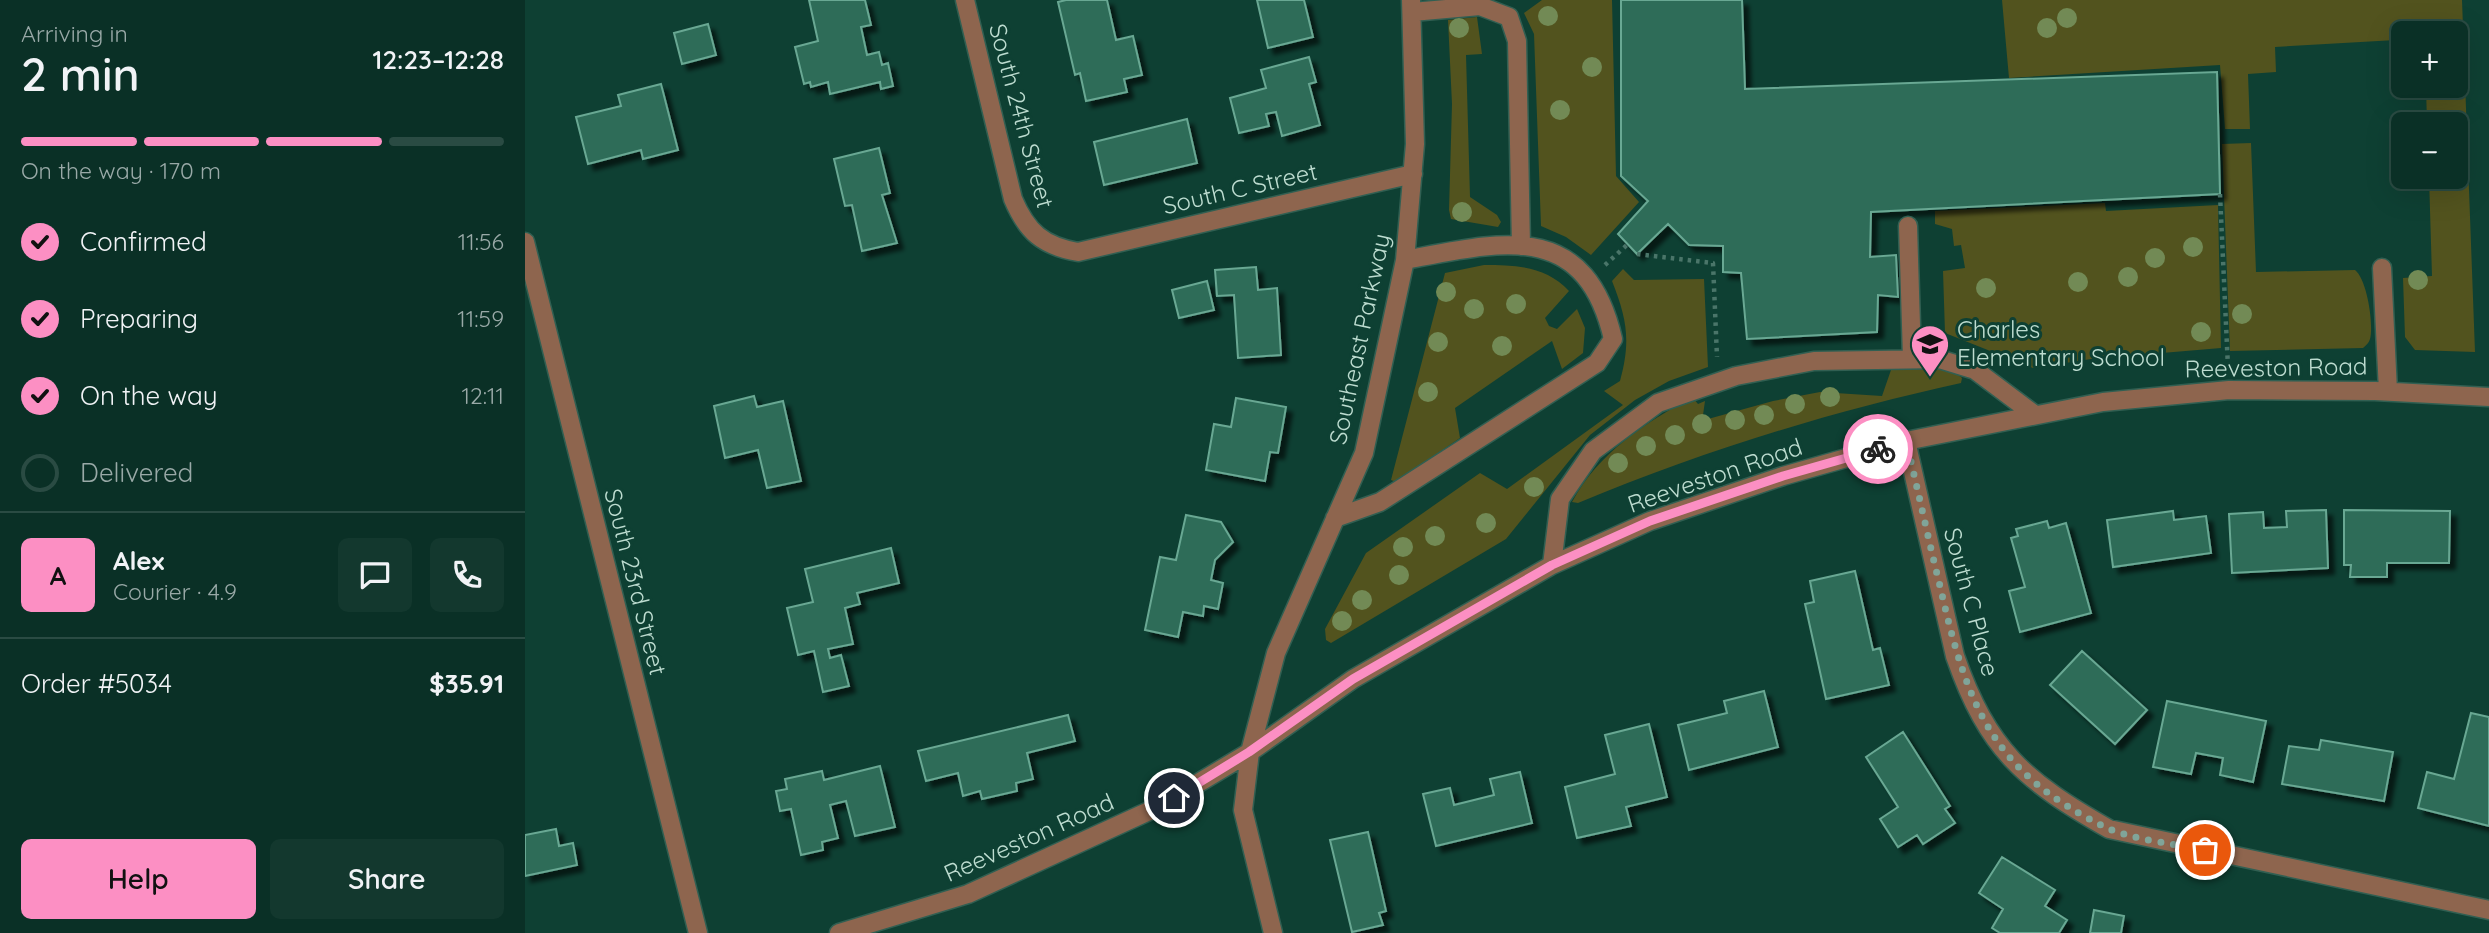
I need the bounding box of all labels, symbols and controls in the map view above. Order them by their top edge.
text: Arriving in [21,19,128,48]
street label: South 24th Street [983,20,1061,211]
map controls [2391,21,2468,189]
button: + [2391,21,2468,98]
text: 12:23–12:28 [372,43,504,76]
text: 2 min [21,45,140,103]
button: − [2391,112,2468,189]
text: On the way · 170 m [21,156,221,185]
street label: South C Street [1160,156,1320,220]
icon: check [21,223,59,261]
text: Confirmed [80,225,207,258]
text: 11:56 [458,227,504,256]
street label: Southeast Parkway [1322,231,1396,447]
icon: check [21,300,59,338]
text: Preparing [80,302,198,335]
text: 11:59 [457,304,504,333]
place label: Charles Elementary School [1957,314,2165,372]
school or university icon: Charles Elementary School [1909,323,1951,378]
street label: Reeveston Road [2184,350,2368,384]
icon: check [21,377,59,415]
text: On the way [80,379,218,412]
text: 12:11 [461,381,504,410]
courier [1843,414,1913,484]
icon: bike [1859,430,1897,468]
street label: Reeveston Road [1623,431,1806,519]
text: Delivered [80,456,193,489]
street label: South 23rd Street [598,485,674,678]
street label: South C Place [1938,524,2006,679]
button: chat [338,538,412,612]
button: phone [430,538,504,612]
text: Alex [113,544,164,577]
text: A [50,559,66,592]
text: Courier · 4.9 [113,577,237,606]
text: Order #5034 [21,667,172,700]
text: $35.91 [429,667,504,700]
pin [1144,768,1204,828]
icon: home [1155,779,1193,817]
street label: Reeveston Road [939,786,1118,888]
pin [2175,820,2235,880]
icon: bag [2186,831,2224,869]
button: Help [21,839,256,919]
button: Share [270,839,504,919]

